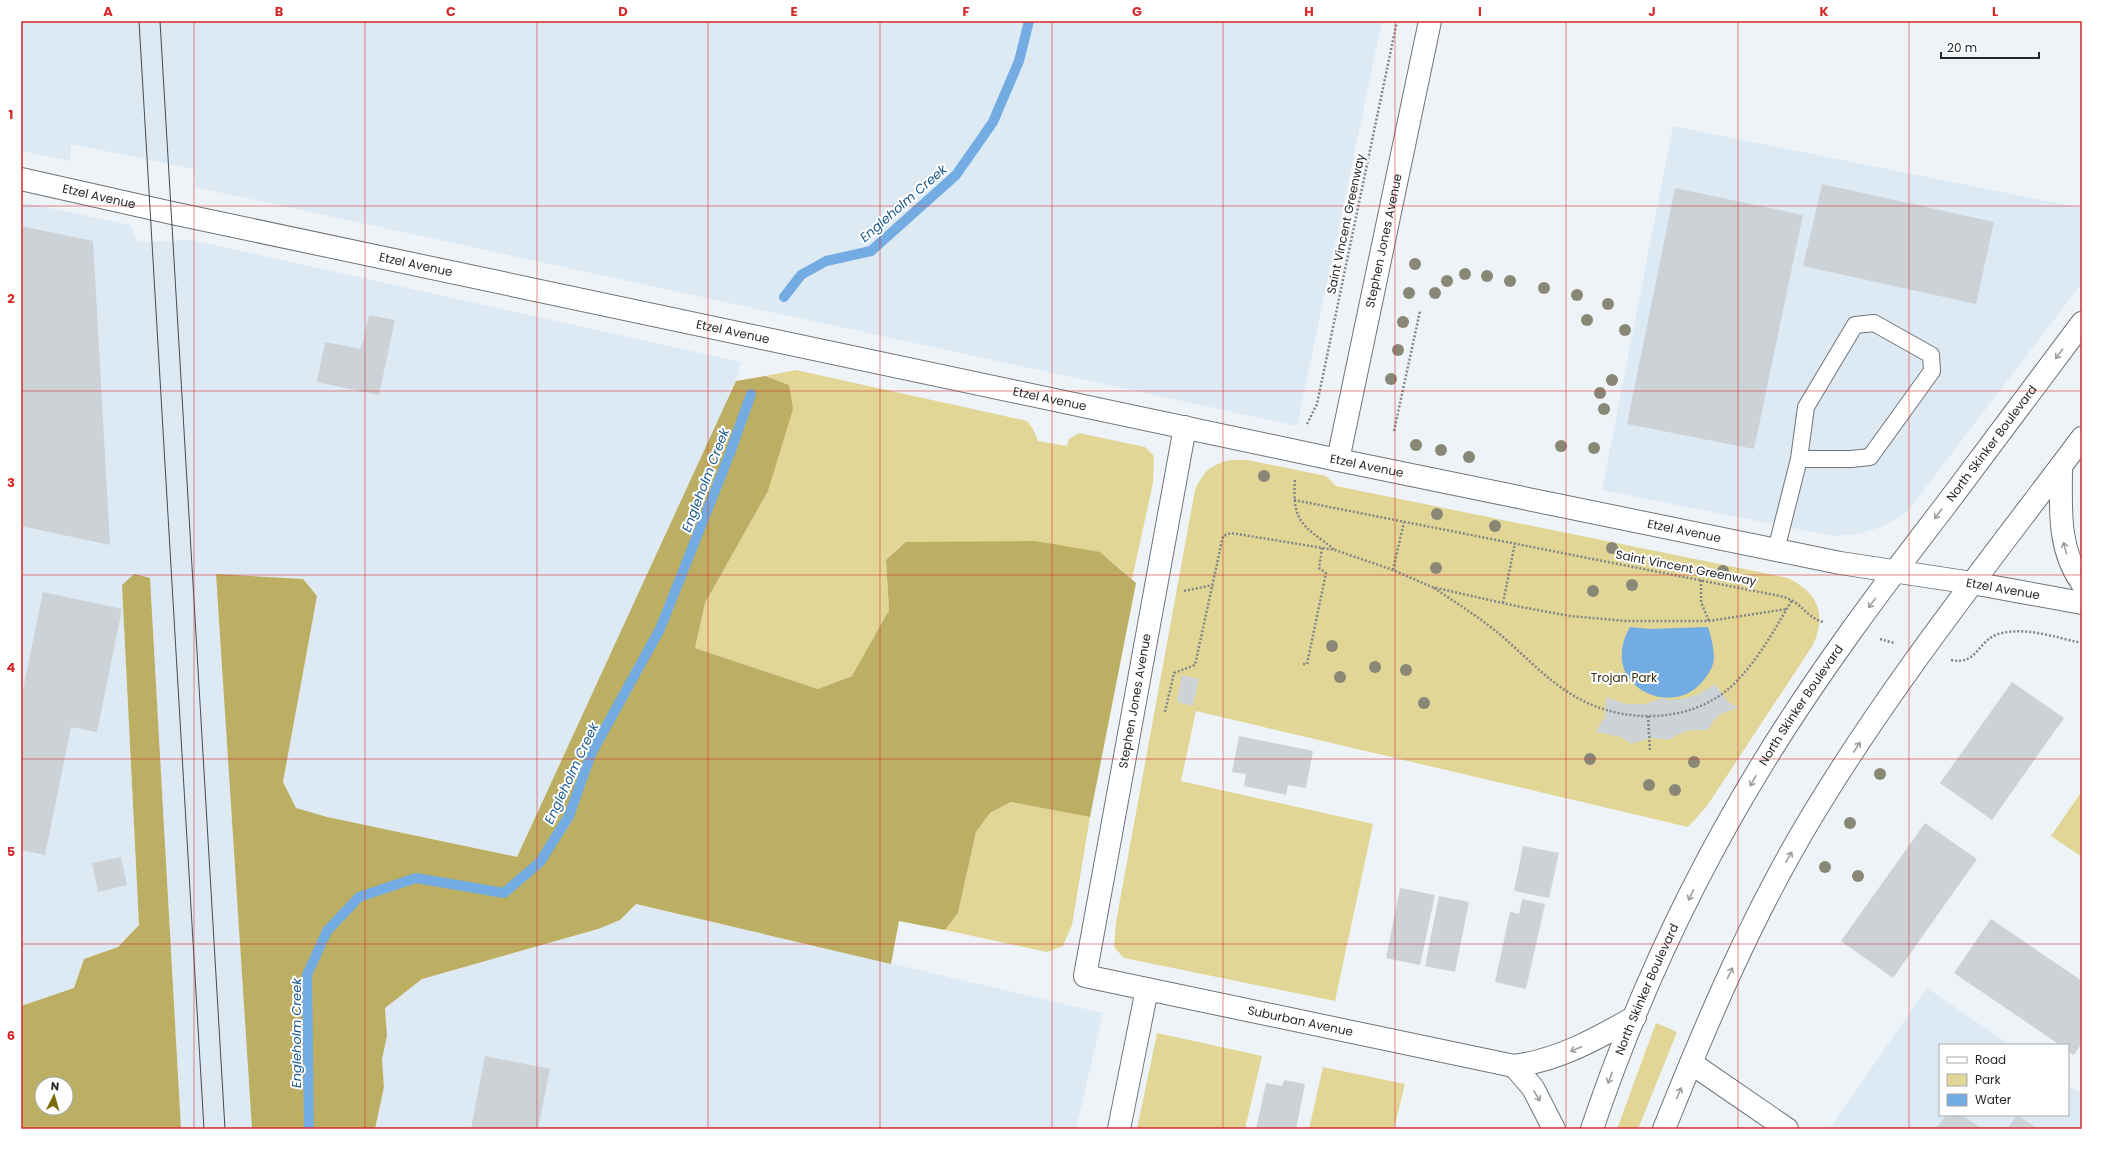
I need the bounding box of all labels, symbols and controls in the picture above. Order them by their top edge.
text: A [103,2,113,21]
text: B [275,2,284,21]
text: C [446,2,456,21]
text: D [618,2,628,21]
text: E [790,2,798,21]
text: F [962,2,970,21]
text: G [1132,2,1142,21]
text: H [1304,2,1314,21]
text: I [1478,2,1482,21]
text: J [1648,2,1656,21]
text: K [1819,2,1829,21]
text: L [1992,2,1998,21]
scale bar [1941,34,2039,60]
text: 20 m [1947,39,1977,56]
text: 1 [9,105,13,124]
street label: Saint Vincent Greenway [1322,152,1369,296]
water label: Engleholm Creek [856,159,952,247]
street label: Stephen Jones Avenue [1361,172,1406,309]
street label: Etzel Avenue [61,180,137,213]
street label: Etzel Avenue [378,248,454,280]
text: 2 [7,289,15,308]
street label: Etzel Avenue [695,315,771,347]
one-way arrow [2054,349,2063,360]
street label: North Skinker Boulevard [1942,381,2041,505]
street label: Etzel Avenue [1012,382,1088,415]
water label: Engleholm Creek [677,424,734,535]
street label: Etzel Avenue [1328,450,1405,481]
text: 3 [7,473,15,492]
one-way arrow [1934,508,1943,519]
street label: Etzel Avenue [1646,515,1723,546]
one-way arrow [2061,542,2069,555]
street label: Saint Vincent Greenway [1614,546,1758,590]
street label: Etzel Avenue [1965,574,2041,603]
one-way arrow [1868,597,1876,608]
street label: Stephen Jones Avenue [1114,632,1155,770]
street label: North Skinker Boulevard [1754,641,1847,769]
text: 4 [7,658,16,677]
park label: Trojan Park [1591,669,1658,686]
water label: Engleholm Creek [540,718,604,827]
one-way arrow [1854,741,1862,753]
one-way arrow [1749,775,1757,787]
text: 5 [7,842,15,861]
one-way arrow [1785,851,1793,863]
one-way arrow [1687,889,1694,901]
street label: North Skinker Boulevard [1611,921,1682,1058]
one-way arrow [1727,968,1734,980]
water label: Engleholm Creek [287,977,306,1088]
street label: Suburban Avenue [1246,1001,1355,1040]
text: 6 [7,1026,15,1045]
legend [1939,1044,2069,1116]
one-way arrow [1570,1045,1582,1053]
text: Road [1975,1051,2006,1068]
one-way arrow [1605,1071,1613,1083]
text: Park [1975,1071,2002,1088]
north arrow [34,1076,74,1116]
text: N [50,1078,60,1094]
one-way arrow [1676,1087,1683,1099]
one-way arrow [1534,1090,1542,1102]
text: Water [1975,1091,2012,1108]

